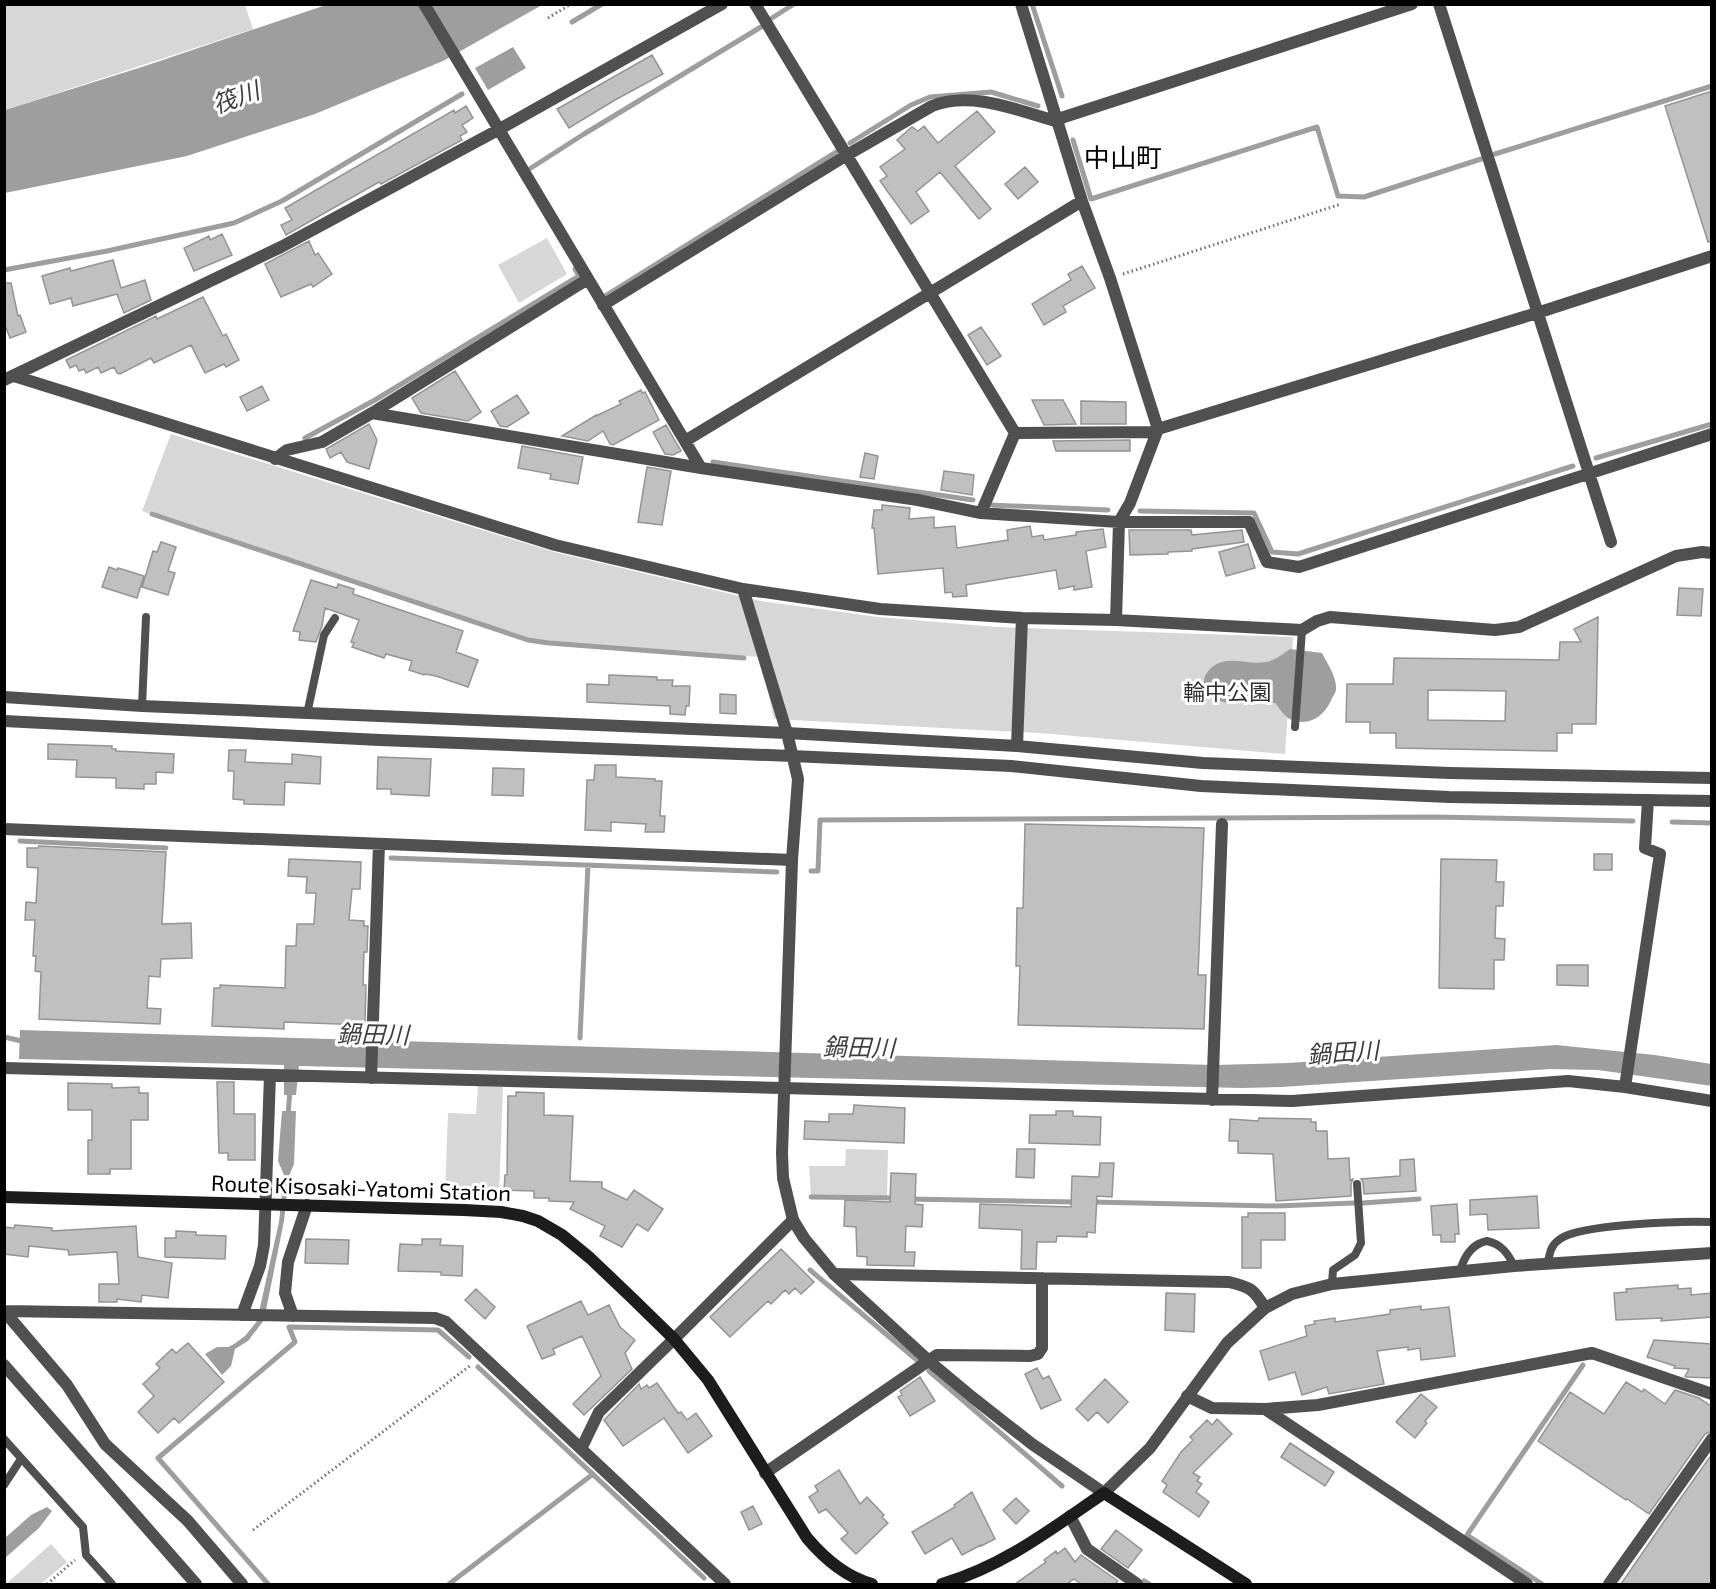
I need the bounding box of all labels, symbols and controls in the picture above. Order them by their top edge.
water label: 筏川 [208,74,266,118]
district label: 中山町 [1084,141,1162,172]
park label: 輪中公園 [1183,678,1271,704]
water label: 鍋田川 [337,1018,412,1049]
water label: 鍋田川 [823,1031,898,1062]
water label: 鍋田川 [1306,1034,1383,1068]
street label: Route Kisosaki-Yatomi Station [211,1169,511,1205]

